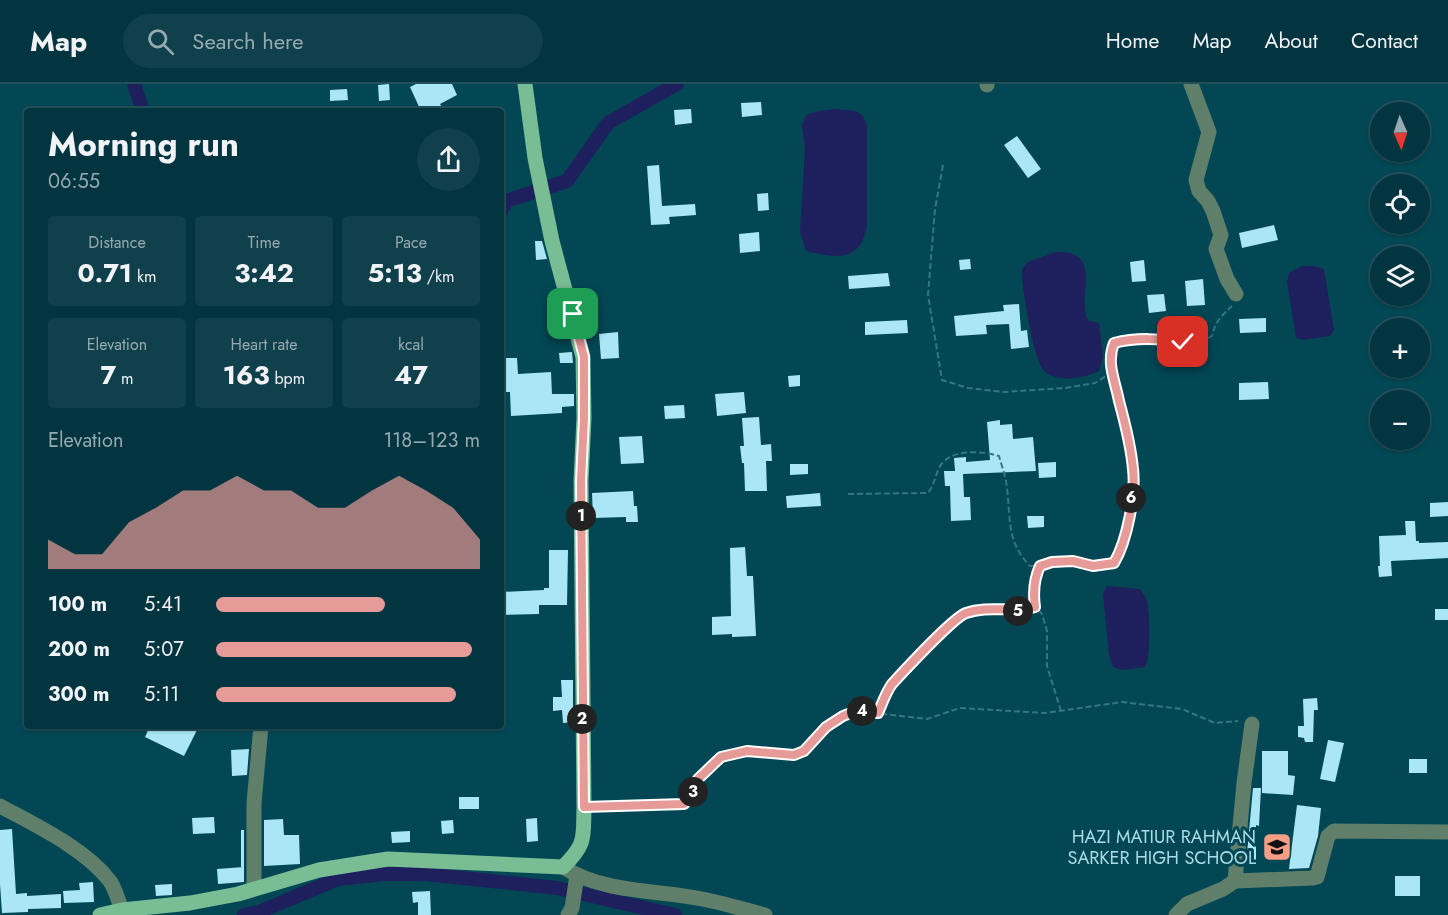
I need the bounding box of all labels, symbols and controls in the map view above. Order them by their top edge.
search box [123,14,543,68]
text: Map [30,21,87,62]
icon: search [144,25,177,58]
text: Search here [192,25,304,57]
text: Home [1106,26,1159,56]
text: Map [1192,26,1232,56]
text: About [1265,26,1318,56]
text: Contact [1351,26,1418,56]
north arrow [1370,102,1430,162]
map controls [1370,102,1430,450]
text: Morning run [48,121,239,168]
button: share [417,128,480,191]
text: 06:55 [48,167,100,196]
button: locate [1370,174,1430,234]
text: Distance [88,231,146,254]
text: Time [248,231,280,254]
text: Pace [395,231,427,254]
button: layers [1370,246,1430,306]
text: 0.71 [78,254,132,292]
text: 3:42 [234,254,294,292]
text: 5:13 [367,254,422,292]
text: km [132,265,156,288]
text: /km [422,265,455,288]
pin [547,288,598,339]
icon: arrive [556,297,589,330]
pin [1157,316,1208,367]
button: + [1370,318,1430,378]
icon: check [1166,325,1199,358]
text: Elevation [87,333,147,356]
text: Heart rate [231,333,297,356]
text: kcal [398,333,424,356]
text: 7 [101,356,116,394]
text: 163 [223,356,270,394]
text: 47 [394,356,428,394]
text: m [116,367,133,390]
text: bpm [270,367,305,390]
button: − [1370,390,1430,450]
text: Elevation [48,426,123,455]
text: 118–123 m [383,426,480,455]
pin: 6 [1116,483,1146,513]
text: 6 [1126,486,1136,509]
pin: 1 [566,501,596,531]
text: 1 [577,504,585,527]
text: 100 m [48,590,107,619]
text: 5:41 [144,590,182,619]
pin: 5 [1003,596,1033,626]
text: 5 [1013,599,1023,622]
text: 200 m [48,635,110,664]
text: 5:07 [144,635,184,664]
text: 300 m [48,680,109,709]
text: 5:11 [144,680,179,709]
pin: 4 [847,696,877,726]
text: 4 [856,699,868,722]
pin: 2 [567,704,597,734]
text: 2 [577,707,587,730]
pin: 3 [678,777,708,807]
text: 3 [688,780,698,803]
place label: HAZI MATIUR RAHMAN SARKER HIGH SCHOOL [1068,824,1256,871]
school or university icon: HAZI MATIUR RAHMAN SARKER HIGH SCHOOL [1261,831,1293,863]

